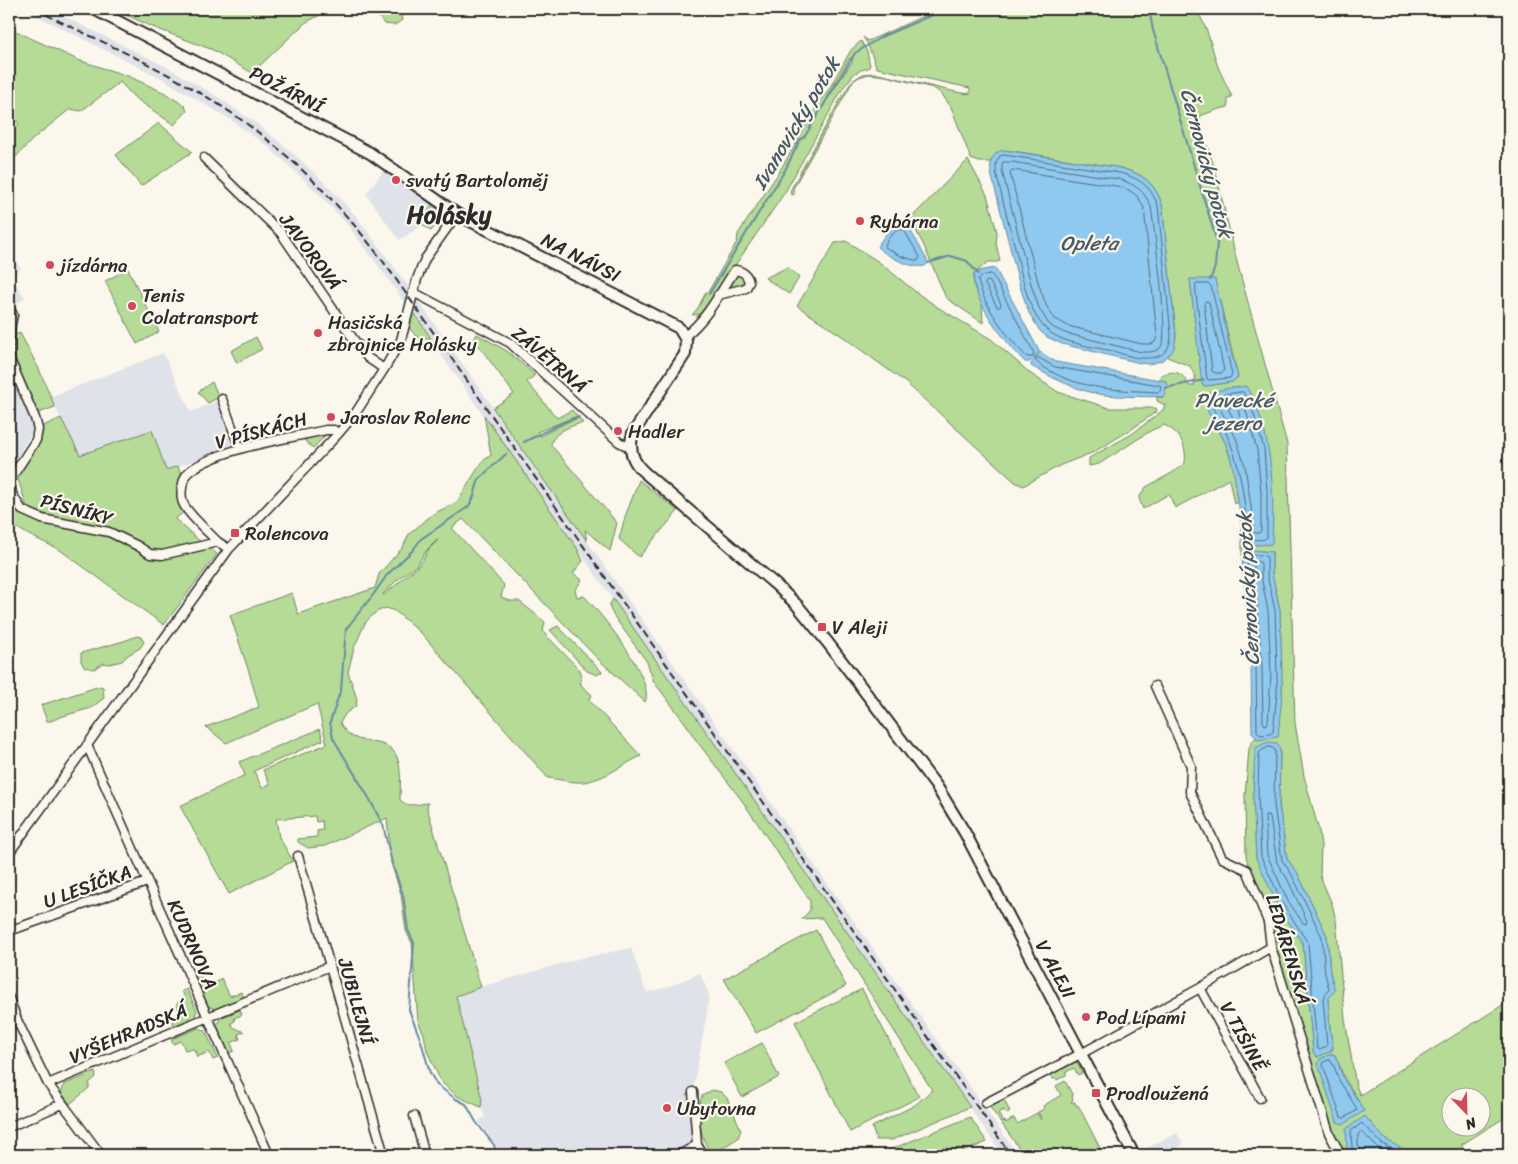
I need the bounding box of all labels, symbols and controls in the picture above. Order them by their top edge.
water label: Ivanovický potok [742,48,851,197]
street label: POŽÁRNÍ [244,57,331,123]
water label: Černovický potok [1170,85,1244,244]
place label: svatý Bartoloměj [405,164,549,197]
marker: svatý Bartoloměj [390,174,402,186]
district label: Holásky [407,194,492,236]
street label: JAVOROVÁ [270,205,352,299]
place label: Rybárna [870,205,939,238]
marker: Rybárna [854,215,866,227]
street label: NA NÁVSI [535,223,626,292]
water label: Opleta [1060,226,1121,261]
place label: jízdárna [56,249,128,282]
marker: jízdárna [44,259,56,271]
place label: Tenis Colatransport [142,279,259,334]
marker: Tenis Colatransport [126,300,138,312]
place label: Hasičská zbrojnice Holásky [327,306,477,361]
street label: ZÁVĚTRNÁ [504,317,597,403]
marker: Hasičská zbrojnice Holásky [312,327,324,339]
water label: Plavecké jezero [1195,383,1277,441]
place label: Jaroslav Rolenc [340,401,471,434]
street label: V PÍSKÁCH [211,402,311,459]
marker: Jaroslav Rolenc [325,411,337,423]
place label: Hadler [628,415,685,448]
marker: Hadler [612,425,624,437]
street label: PÍSNÍKY [37,484,118,535]
water label: Černovický potok [1227,509,1270,666]
place label: Rolencova [245,517,329,550]
marker: Rolencova [229,527,241,539]
place label: V Aleji [832,611,888,644]
marker: V Aleji [816,621,828,633]
street label: U LESÍČKA [38,855,136,918]
street label: LEDÁRENSKÁ [1256,890,1322,1011]
street label: KUDRNOVA [158,894,227,995]
street label: V ALEJI [1026,934,1085,1005]
street label: JUBILEJNÍ [328,953,385,1050]
street label: VYŠEHRADSKÁ [64,993,195,1073]
street label: V TIŠINĚ [1211,995,1277,1079]
place label: Pod Lípami [1096,1001,1186,1034]
marker: Pod Lípami [1080,1011,1092,1023]
place label: Prodloužená [1106,1077,1209,1110]
north arrow [1440,1086,1490,1136]
marker: Prodloužená [1090,1087,1102,1099]
place label: Ubytovna [677,1092,756,1125]
marker: Ubytovna [661,1102,673,1114]
text: N [1461,1110,1481,1137]

